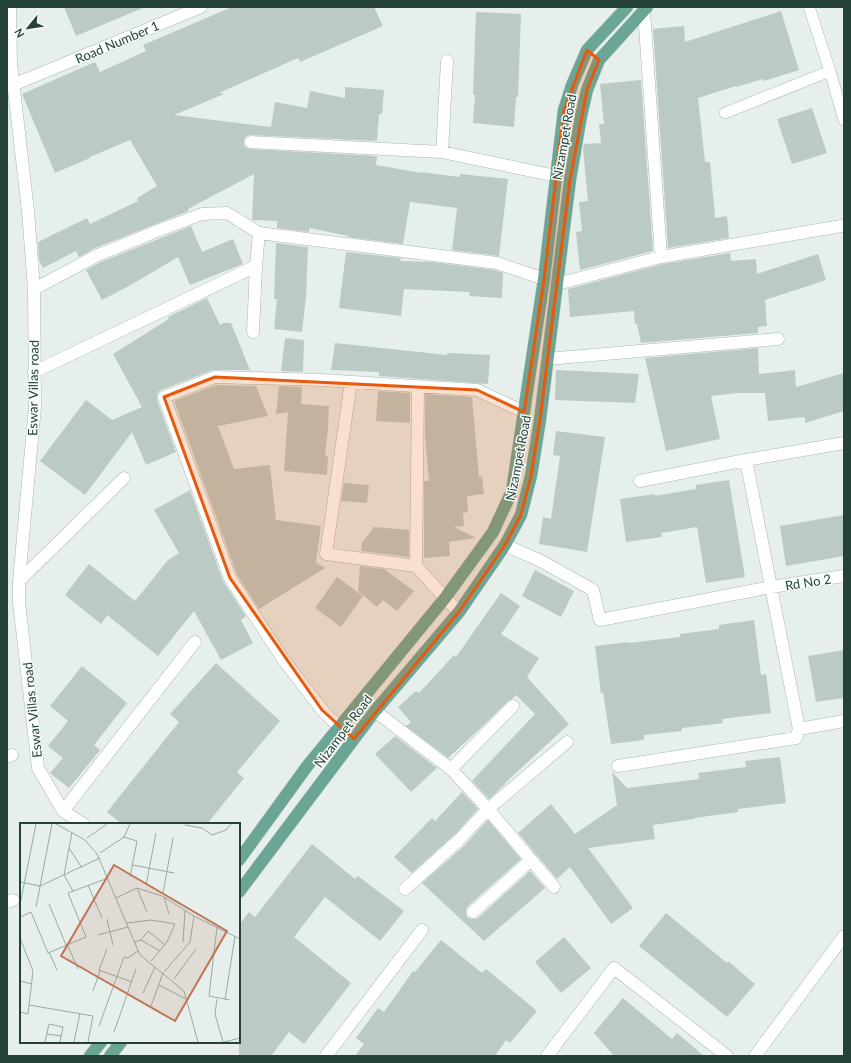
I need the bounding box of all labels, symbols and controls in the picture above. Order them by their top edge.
north arrow [8,8,48,48]
street label: Road Number 1 [73,17,161,67]
text: N [11,26,27,40]
street label: Nizampet Road [549,93,579,181]
street label: Eswar Villas road [24,340,42,436]
street label: Nizampet Road [502,414,534,502]
street label: Rd No 2 [784,570,832,594]
street label: Eswar Villas road [19,661,45,759]
street label: Nizampet Road [310,691,376,771]
inset map [20,823,240,1043]

